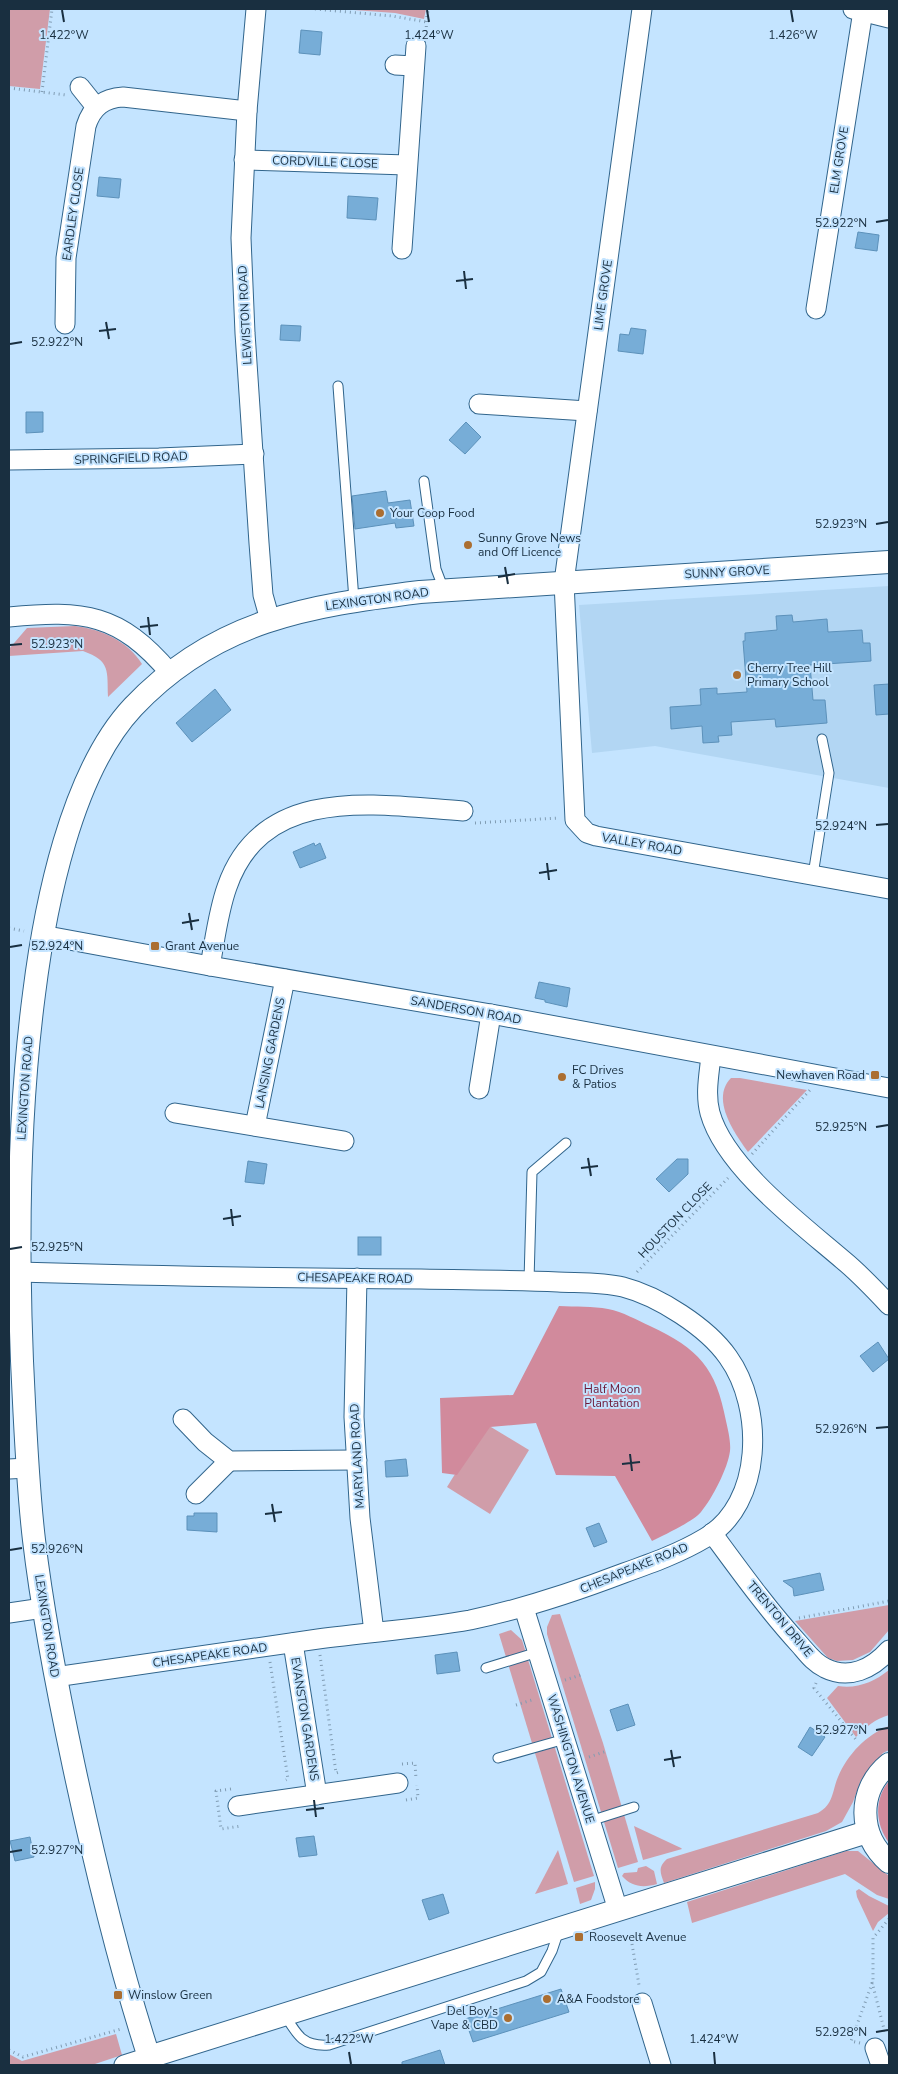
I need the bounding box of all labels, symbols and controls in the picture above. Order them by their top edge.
text: 1.422°W [39,27,89,43]
text: 1.424°W [404,27,454,43]
text: 1.426°W [768,27,818,43]
street label: ELM GROVE [826,125,852,195]
street label: CORDVILLE CLOSE [272,152,378,172]
street label: EARDLEY CLOSE [59,166,87,262]
text: 52.922°N [815,215,867,231]
street label: LIME GROVE [590,259,616,331]
street label: LEWISTON ROAD [234,265,256,365]
text: 52.922°N [31,334,83,350]
street label: SPRINGFIELD ROAD [74,448,188,468]
place label: Your Coop Food [389,505,475,521]
marker: Your Coop Food [374,507,386,519]
text: 52.923°N [815,516,867,532]
place label: Sunny Grove News and Off Licence [478,530,581,560]
marker: Sunny Grove News and Off Licence [462,539,474,551]
street label: SUNNY GROVE [684,562,770,582]
street label: LEXINGTON ROAD [324,584,430,614]
text: 52.923°N [31,636,83,652]
place label: Cherry Tree Hill Primary School [747,660,832,690]
marker: Cherry Tree Hill Primary School [731,669,743,681]
text: 52.924°N [815,818,867,834]
street label: VALLEY ROAD [600,829,683,859]
text: 52.924°N [31,938,83,954]
place label: Grant Avenue [165,938,239,954]
marker: Grant Avenue [149,940,161,952]
street label: SANDERSON ROAD [409,992,523,1028]
street label: LANSING GARDENS [251,996,289,1110]
street label: LEXINGTON ROAD [13,1035,37,1141]
place label: FC Drives & Patios [572,1062,624,1092]
place label: Newhaven Road [776,1067,865,1083]
marker: Newhaven Road [869,1069,881,1081]
marker: FC Drives & Patios [556,1071,568,1083]
text: 52.925°N [815,1119,867,1135]
street label: HOUSTON CLOSE [635,1179,715,1261]
text: 52.925°N [31,1239,83,1255]
street label: CHESAPEAKE ROAD [297,1269,413,1287]
park label: Half Moon Plantation [584,1381,640,1411]
street label: MARYLAND ROAD [346,1403,368,1509]
text: 52.926°N [815,1421,867,1437]
street label: CHESAPEAKE ROAD [577,1539,691,1597]
text: 52.926°N [31,1541,83,1557]
street label: LEXINGTON ROAD [31,1573,63,1679]
street label: TRENTON DRIVE [744,1578,816,1660]
street label: CHESAPEAKE ROAD [152,1639,268,1671]
street label: EVANSTON GARDENS [287,1656,323,1782]
street label: WASHINGTON AVENUE [544,1693,598,1825]
text: 52.927°N [815,1722,867,1738]
text: 52.927°N [31,1842,83,1858]
place label: Roosevelt Avenue [589,1929,686,1945]
marker: Roosevelt Avenue [573,1931,585,1943]
place label: Winslow Green [128,1987,212,2003]
marker: Winslow Green [112,1989,124,2001]
place label: A&A Foodstore [557,1991,640,2007]
marker: A&A Foodstore [541,1993,553,2005]
place label: Del Boy's Vape & CBD [430,2003,498,2033]
marker: Del Boy's Vape & CBD [502,2012,514,2024]
text: 52.928°N [815,2024,867,2040]
text: 1.422°W [324,2031,374,2047]
text: 1.424°W [689,2031,739,2047]

